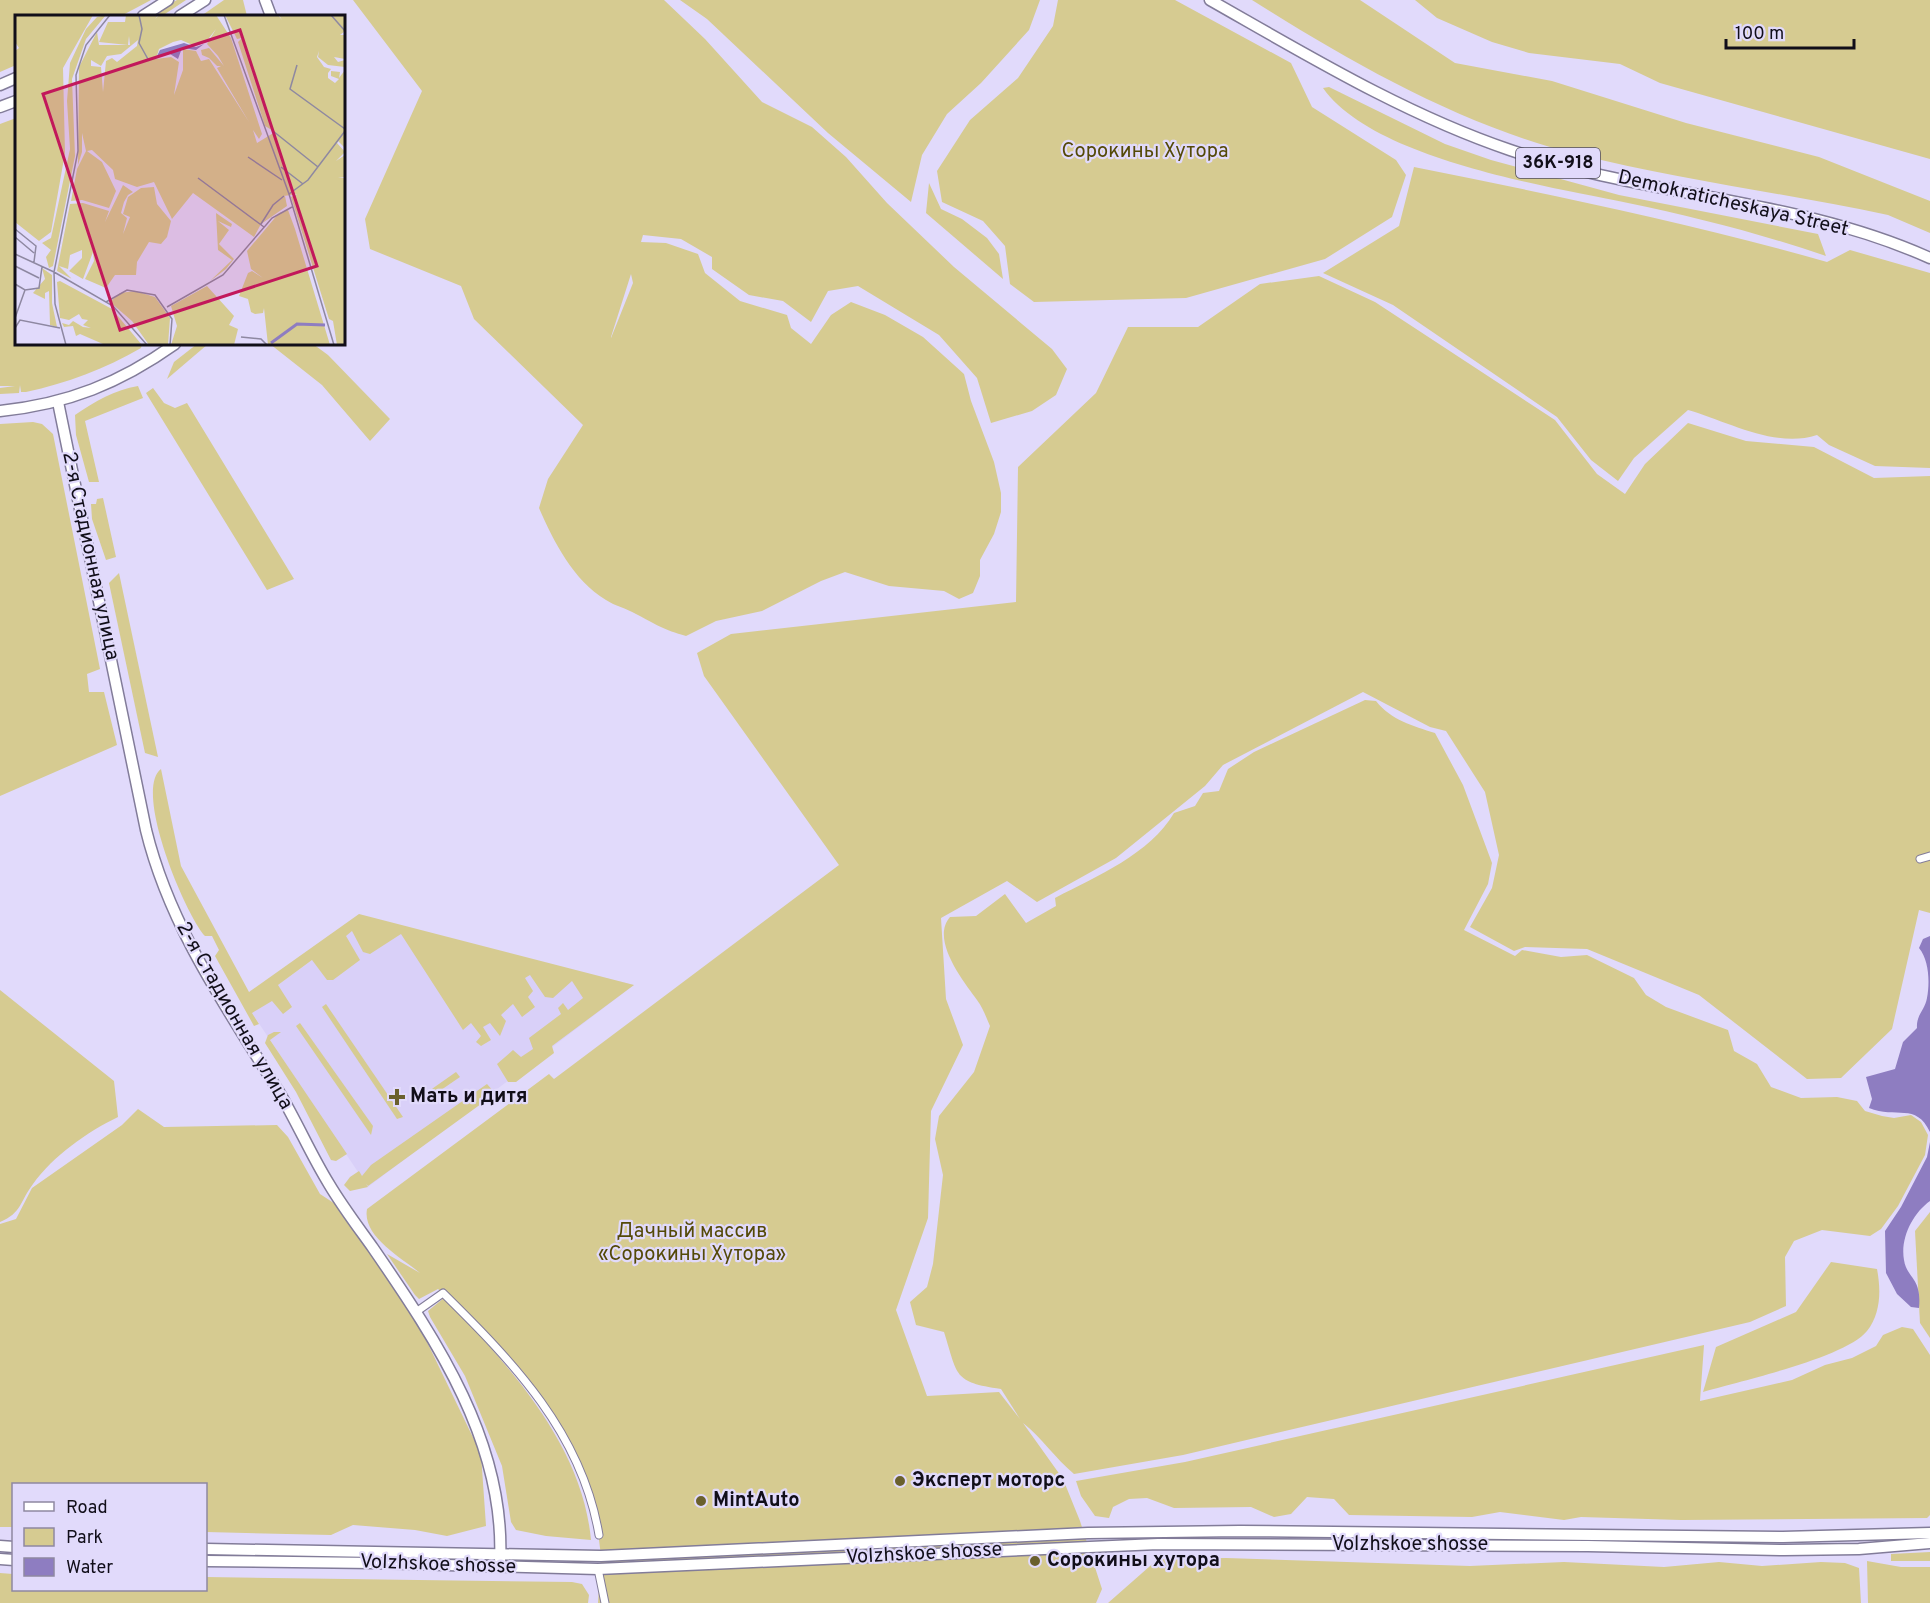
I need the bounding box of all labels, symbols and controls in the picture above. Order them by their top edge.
scale bar [1726,12,1854,50]
inset map [15,15,345,345]
text: 100 m [1735,23,1784,46]
park label: Сорокины Хутора [1061,139,1229,165]
road number: 36К-918 [1516,148,1600,178]
street label: Demokraticheskaya Street [1615,165,1851,243]
street label: 2-я Стадионная улица [55,449,125,663]
street label: 2-я Стадионная улица [170,917,298,1115]
place label: Мать и дитя [410,1084,528,1110]
marker: Мать и дитя [388,1088,406,1106]
park label: Дачный массив «Сорокины Хутора» [598,1219,786,1268]
place label: Эксперт моторс [912,1468,1065,1494]
marker: Эксперт моторс [893,1474,907,1488]
legend [12,1483,207,1591]
place label: MintAuto [713,1488,800,1514]
marker: MintAuto [694,1494,708,1508]
text: Road [66,1497,108,1520]
text: Park [66,1527,103,1550]
street label: Volzhskoe shosse [1332,1532,1488,1558]
street label: Volzhskoe shosse [845,1537,1003,1571]
place label: Сорокины хутора [1047,1548,1220,1574]
street label: Volzhskoe shosse [359,1549,517,1581]
marker: Сорокины хутора [1028,1554,1042,1568]
text: Water [66,1557,113,1580]

